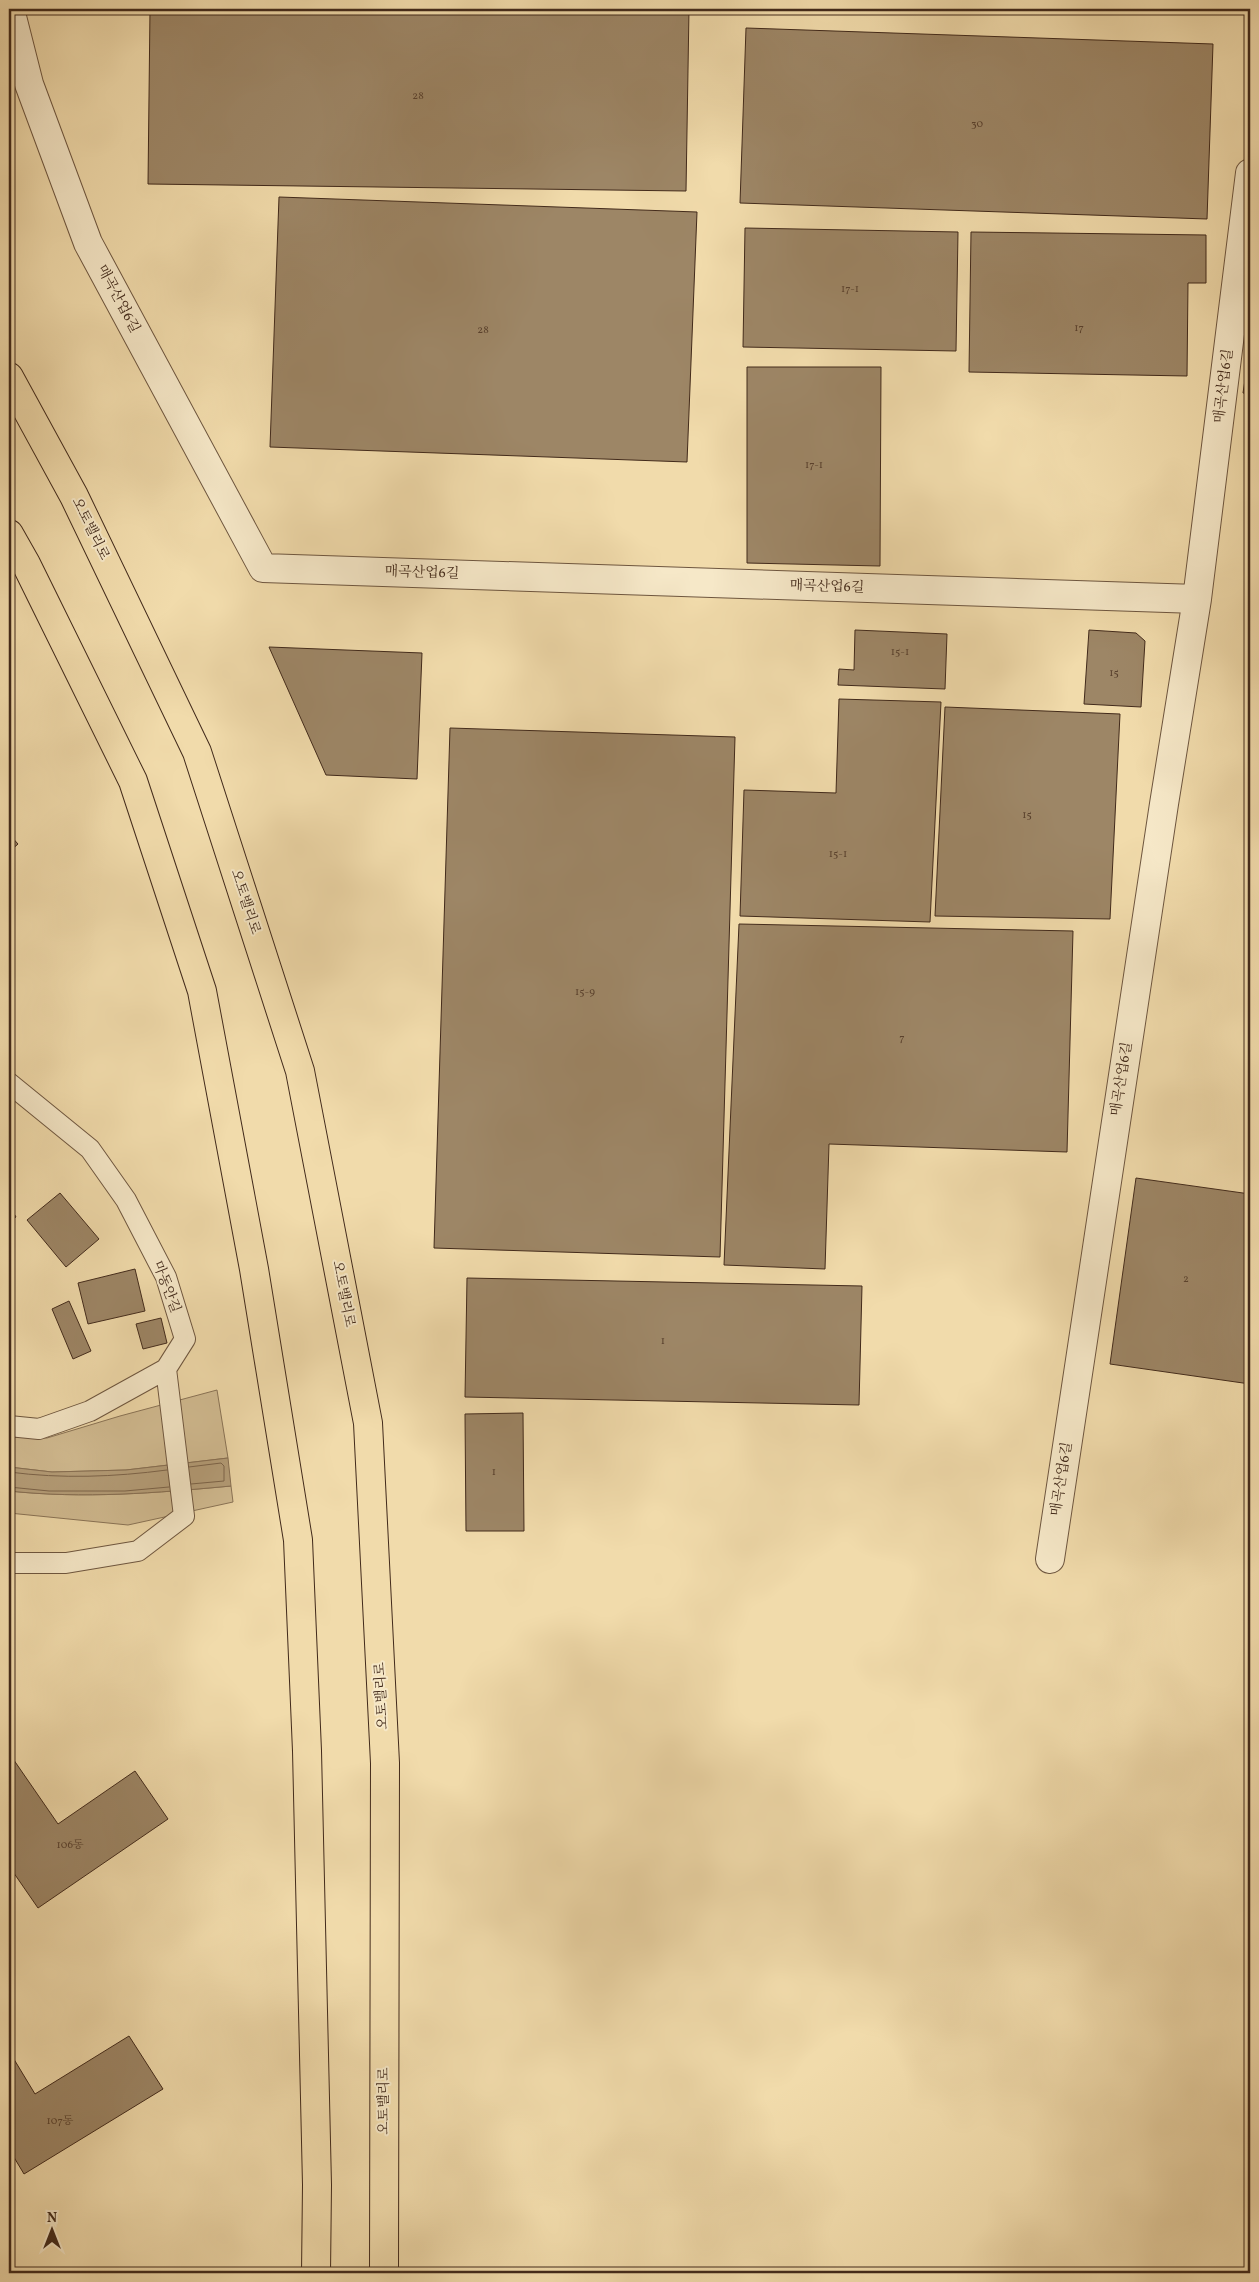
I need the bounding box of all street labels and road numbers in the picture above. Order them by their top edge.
street label: 매곡산업6길 [92,262,144,336]
street label: 매곡산업6길 [1210,348,1238,424]
street label: 오토밸리로 [67,494,114,564]
street label: 매곡산업6길 [384,562,460,584]
street label: 매곡산업6길 [789,576,865,598]
street label: 오토밸리로 [226,867,265,938]
street label: 매곡산업6길 [1107,1041,1137,1117]
street label: 마동안길 [147,1258,185,1316]
street label: 오토밸리로 [327,1259,359,1329]
street label: 매곡산업6길 [1047,1441,1077,1517]
street label: 오토밸리로 [371,1661,393,1730]
street label: 오토밸리로 [375,2067,394,2135]

